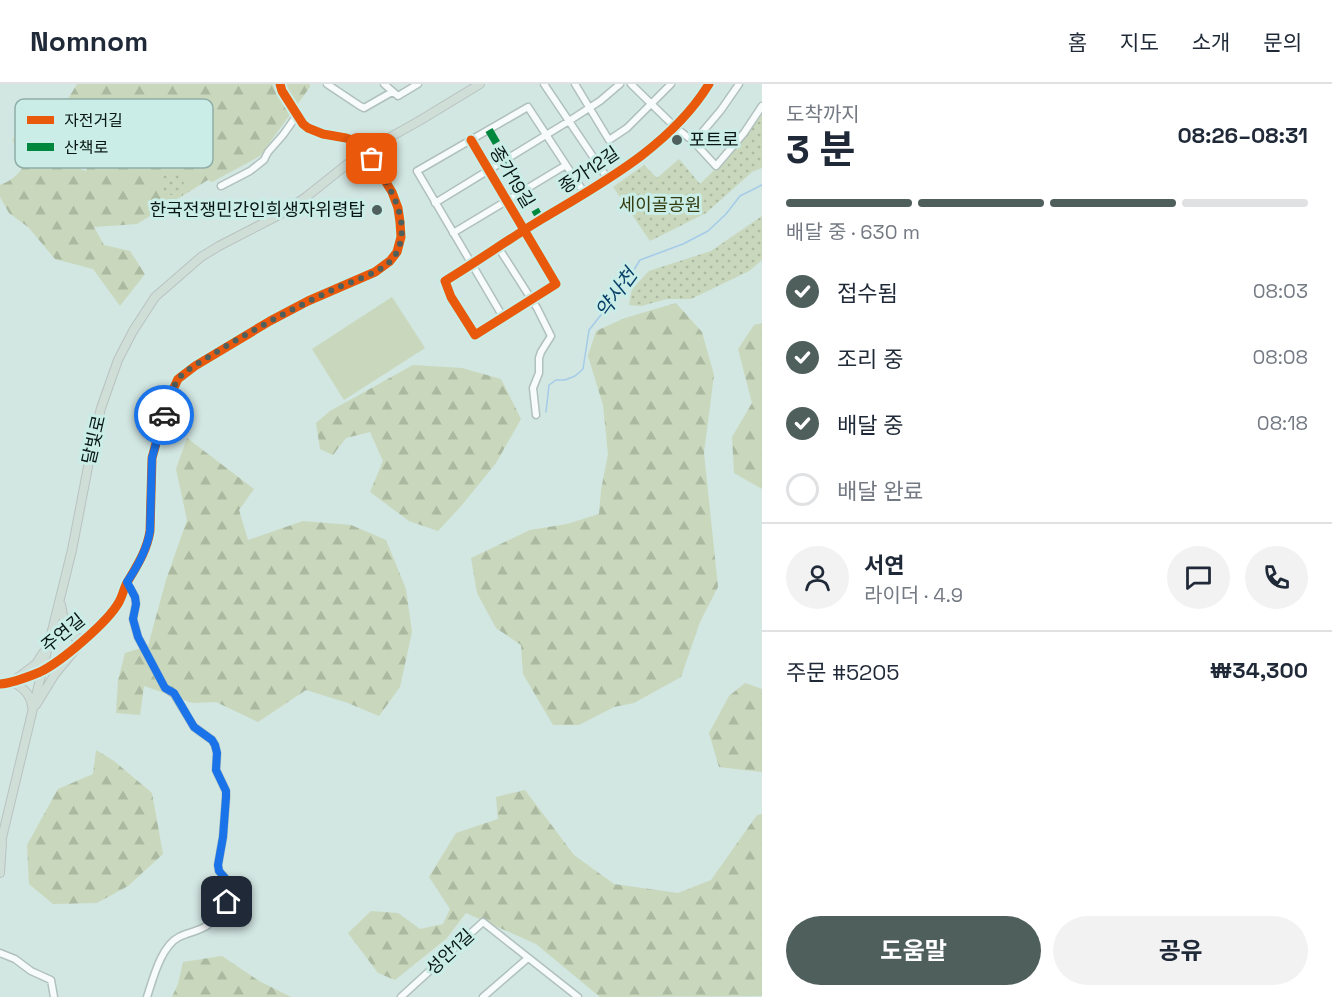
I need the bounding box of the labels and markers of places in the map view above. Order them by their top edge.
place label: 포트로 [689,128,739,151]
pin [346,133,397,184]
marker: 포트로 [670,133,684,147]
place label: 한국전쟁민간인희생자위령탑 [150,198,365,221]
marker: 한국전쟁민간인희생자위령탑 [370,203,384,217]
pin [201,876,252,927]

